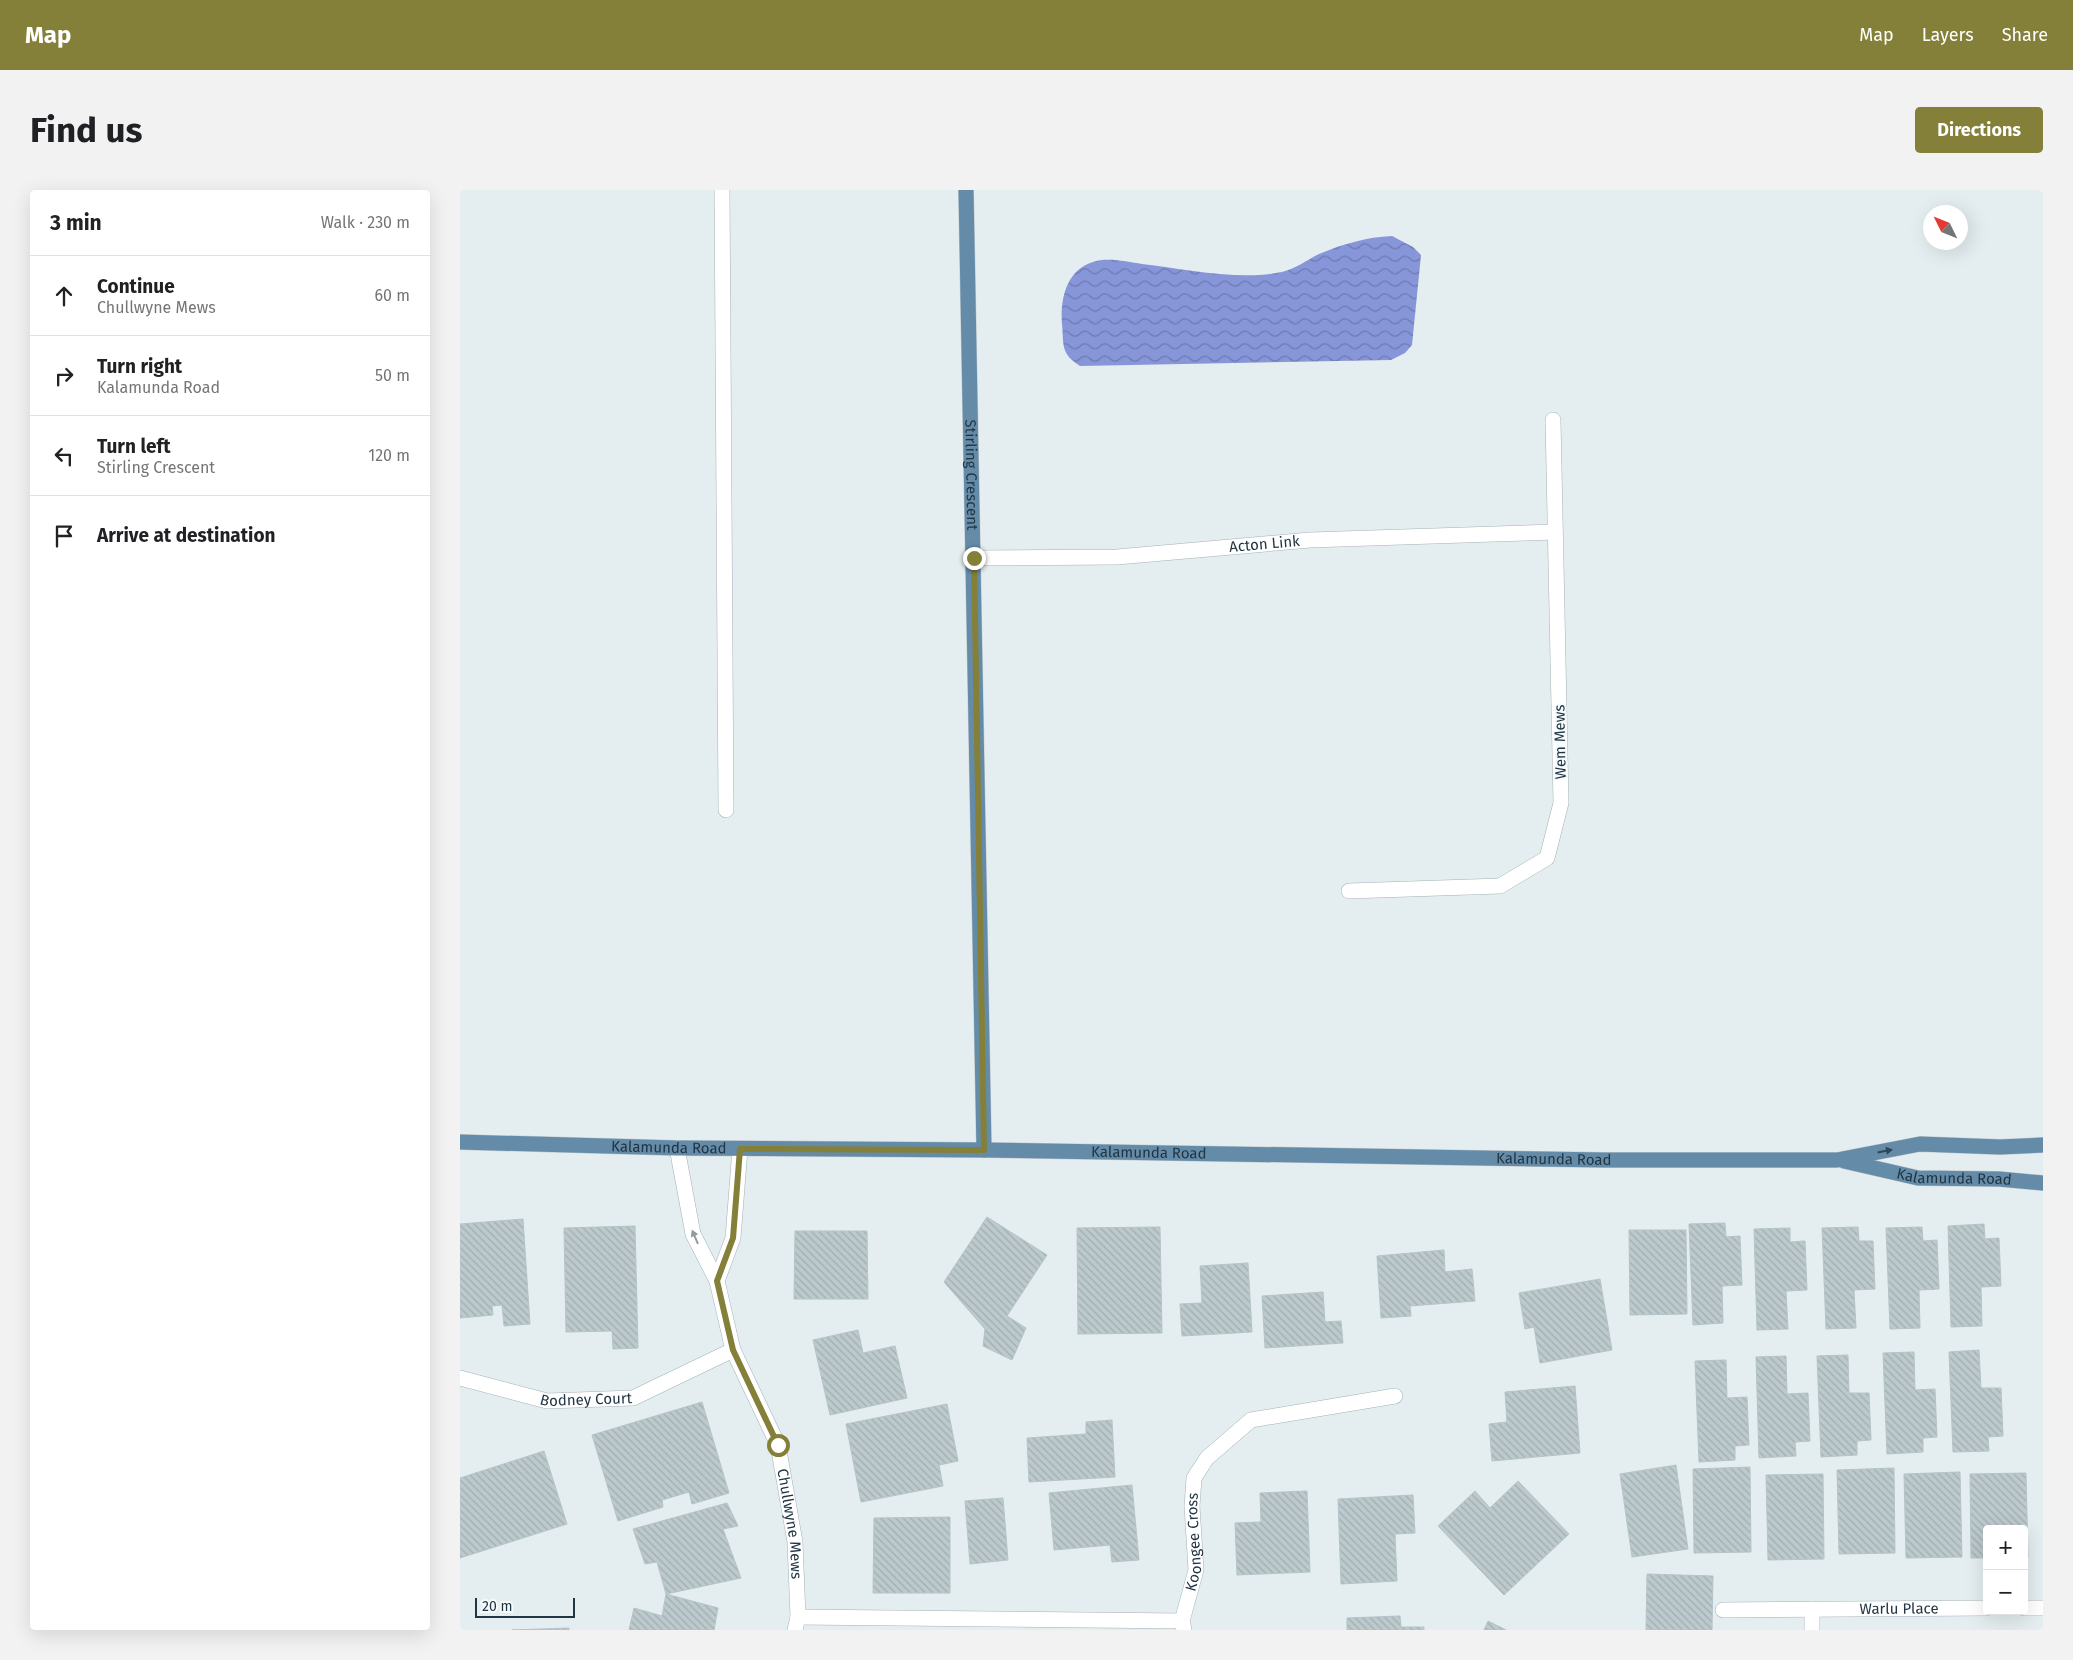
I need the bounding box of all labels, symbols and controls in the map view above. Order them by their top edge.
text: Map [25,21,71,49]
text: Map [1859,24,1894,46]
text: Layers [1922,24,1974,46]
text: Share [2002,24,2048,46]
button: Directions [1915,107,2043,153]
text: Find us [30,109,142,151]
north arrow [1923,205,1968,250]
text: 3 min [50,210,102,236]
text: Walk · 230 m [321,213,410,232]
text: Continue [97,275,175,298]
icon: ahead [50,282,78,310]
text: 60 m [375,286,410,305]
text: Chullwyne Mews [97,298,216,317]
text: Turn right [97,355,182,378]
icon: right [50,362,78,390]
text: 50 m [375,366,410,385]
text: Kalamunda Road [97,378,220,397]
street label: Stirling Crescent [961,419,981,531]
text: Turn left [97,435,171,458]
icon: left [50,442,78,470]
text: 120 m [368,446,410,465]
text: Stirling Crescent [97,458,215,477]
icon: arrive [50,522,78,550]
text: Arrive at destination [97,524,276,547]
street label: Acton Link [1228,532,1301,556]
route end [963,547,986,570]
street label: Wem Mews [1550,704,1570,780]
street label: Kalamunda Road [611,1137,727,1157]
street label: Kalamunda Road [1091,1143,1207,1163]
one-way arrow [1878,1146,1894,1154]
street label: Kalamunda Road [1496,1149,1612,1169]
street label: Kalamunda Road [1895,1164,2013,1189]
one-way arrow [691,1230,699,1244]
street label: Bodney Court [538,1389,633,1410]
route start [767,1434,790,1457]
street label: Chullwyne Mews [773,1467,805,1579]
street label: Koongee Cross [1182,1492,1205,1593]
map controls [1983,1525,2028,1615]
button: + [1983,1525,2028,1570]
button: − [1983,1570,2028,1615]
scale bar [475,1595,575,1618]
text: 20 m [482,1598,512,1615]
street label: Warlu Place [1859,1599,1939,1618]

